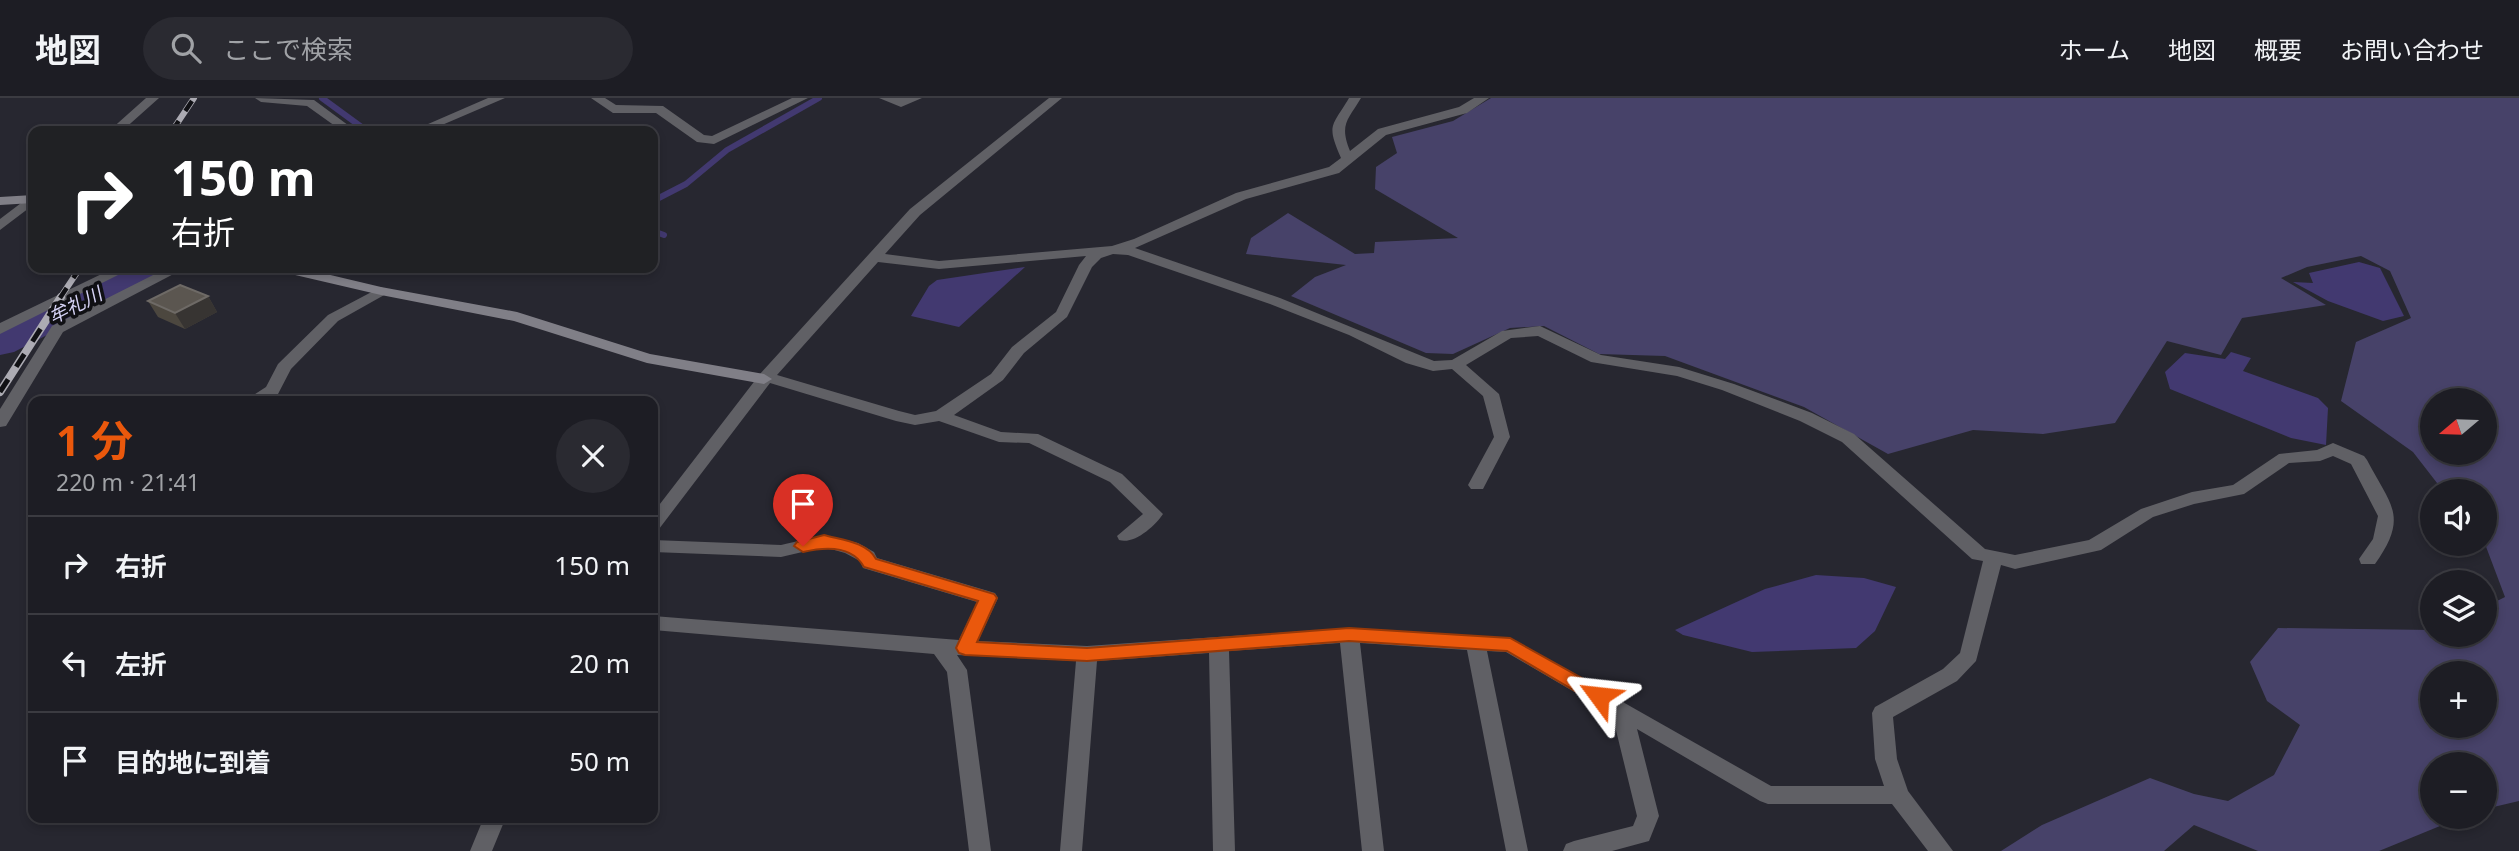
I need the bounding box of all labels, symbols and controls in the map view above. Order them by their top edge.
search box [143,17,633,80]
text: 地図 [35,27,101,72]
icon: search [167,29,205,67]
text: ここで検索 [223,31,353,67]
text: ホーム [2059,33,2130,66]
text: 地図 [2168,33,2216,66]
text: 概要 [2254,33,2302,66]
text: お問い合わせ [2340,33,2484,66]
text: 150 m [171,144,316,210]
icon: right [56,154,147,245]
text: 右折 [171,210,235,253]
water label: 牟礼川 [44,280,108,330]
north arrow [2420,388,2497,466]
map controls [2420,388,2497,829]
text: 1 分 [56,411,133,468]
button: close [556,419,630,493]
text: 220 m · 21:41 [56,466,200,498]
pin [773,474,833,546]
button: sound [2420,479,2497,556]
icon: arrive [784,485,822,523]
icon: right [56,546,94,584]
text: 150 m [554,547,630,583]
text: 右折 [115,548,167,584]
button: layers [2420,570,2497,647]
icon: left [56,644,94,682]
text: 20 m [569,645,630,681]
text: 左折 [115,646,167,682]
position arrow [1562,659,1636,733]
button: + [2420,661,2497,738]
icon: arrive [56,742,94,780]
text: 50 m [569,743,630,779]
text: 目的地に到着 [115,744,271,780]
button: − [2420,752,2497,829]

